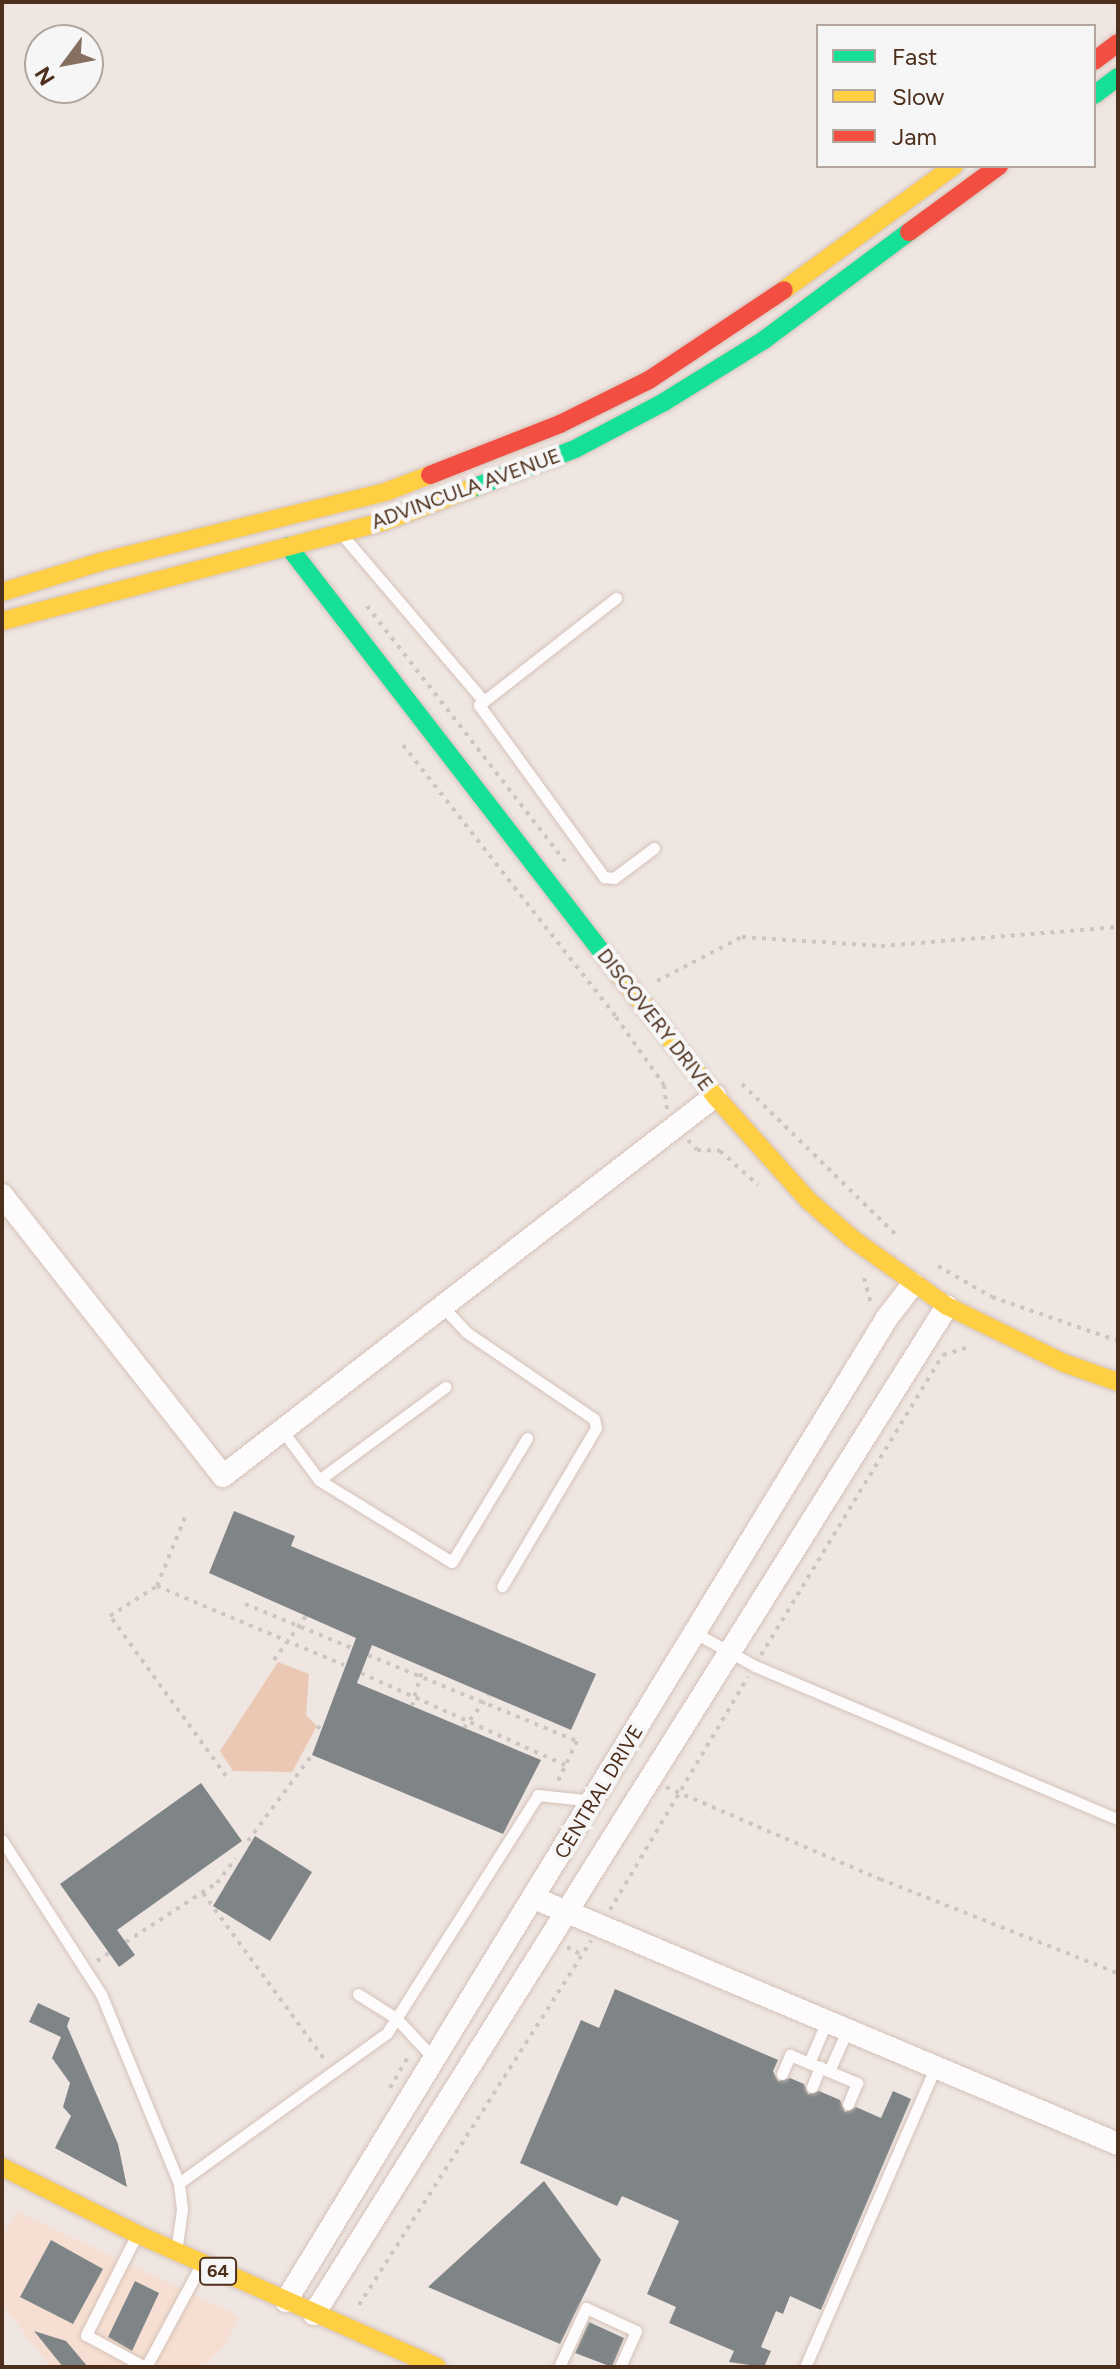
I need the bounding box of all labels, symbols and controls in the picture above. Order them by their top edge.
north arrow [24,24,104,104]
legend [816,24,1096,168]
text: Fast [892,42,937,71]
text: N [29,62,61,90]
text: Slow [892,82,944,111]
text: Jam [892,122,937,151]
street label: ADVINCULA AVENUE [368,444,564,534]
street label: DISCOVERY DRIVE [592,944,718,1096]
street label: CENTRAL DRIVE [550,1721,648,1863]
road number: 64 [198,2257,238,2285]

